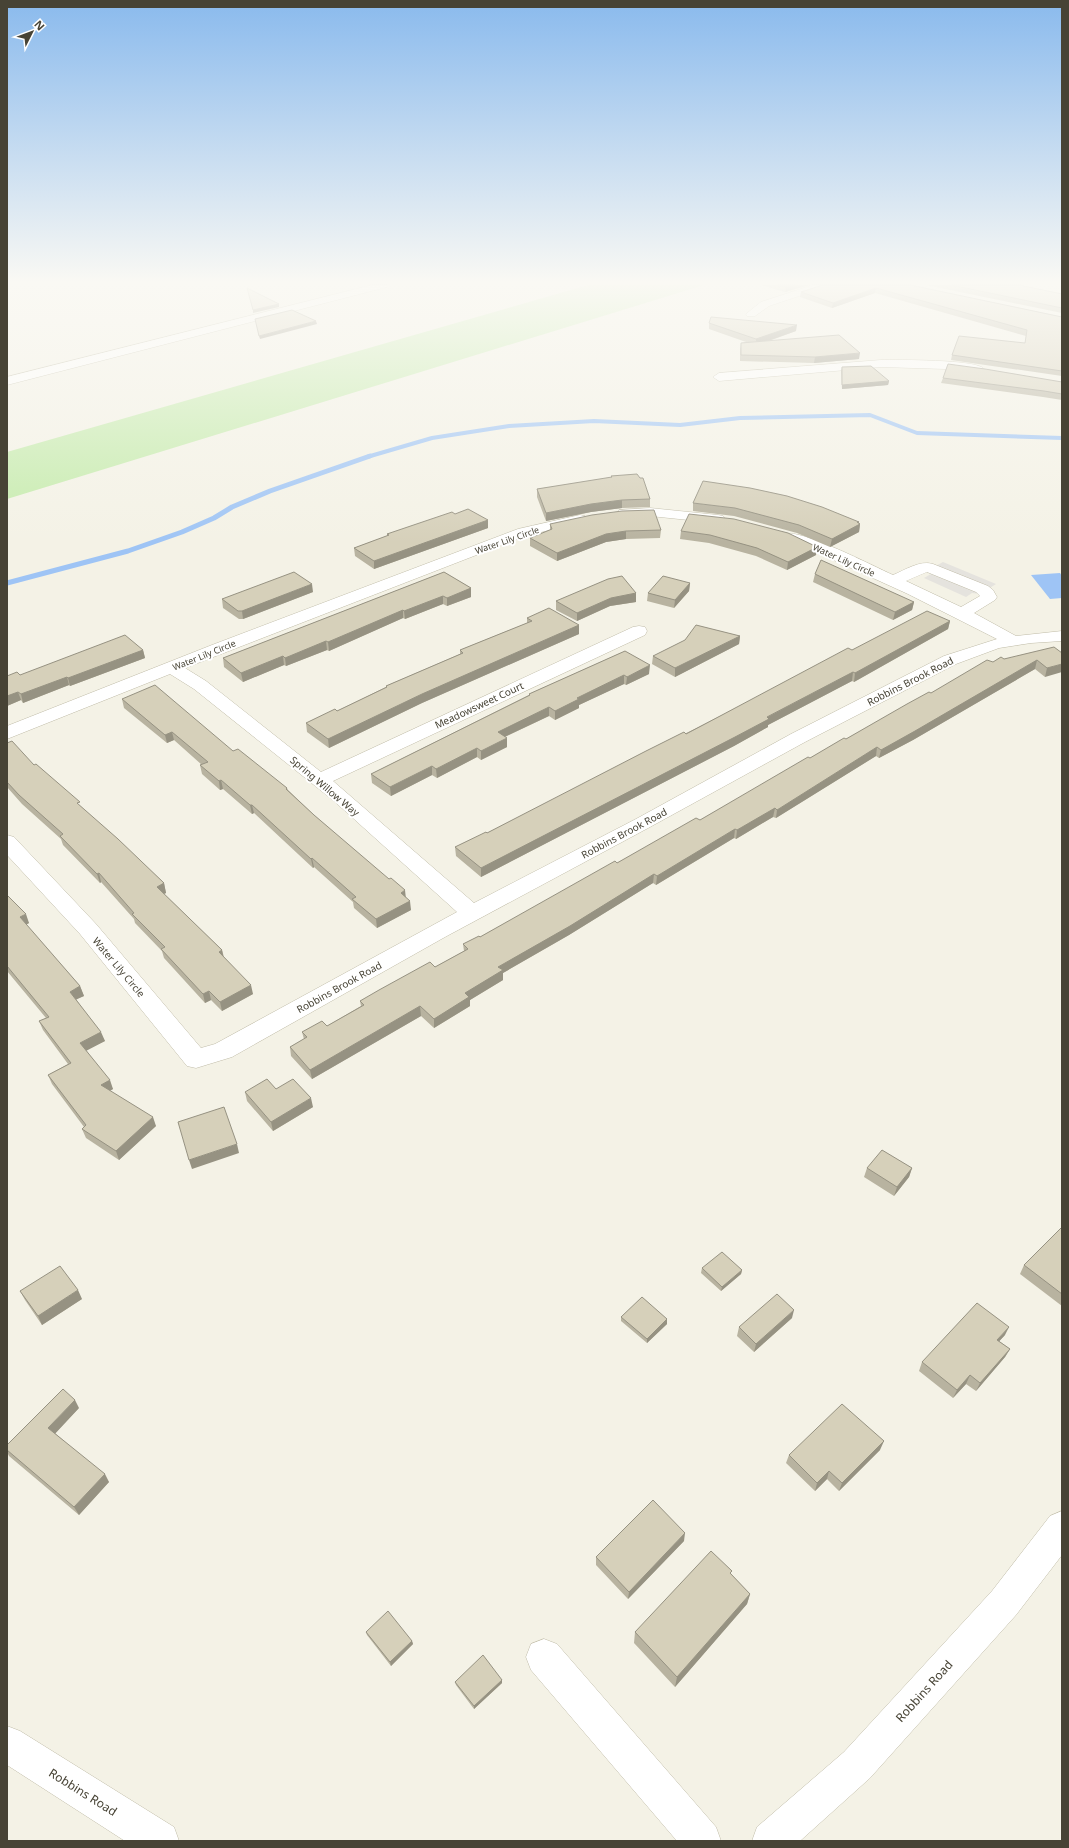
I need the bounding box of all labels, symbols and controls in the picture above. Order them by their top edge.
north arrow [12,12,52,52]
text: N [31,17,48,33]
street label: Water Lily Circle [473,523,541,557]
street label: Water Lily Circle [811,540,877,580]
street label: Water Lily Circle [170,636,238,674]
street label: Robbins Brook Road [864,653,956,709]
street label: Meadowsweet Court [432,678,526,732]
street label: Spring Willow Way [287,753,363,820]
street label: Robbins Brook Road [579,804,669,862]
street label: Water Lily Circle [90,934,149,1000]
street label: Robbins Brook Road [294,958,384,1016]
street label: Robbins Road [892,1656,956,1726]
street label: Robbins Road [46,1764,120,1820]

